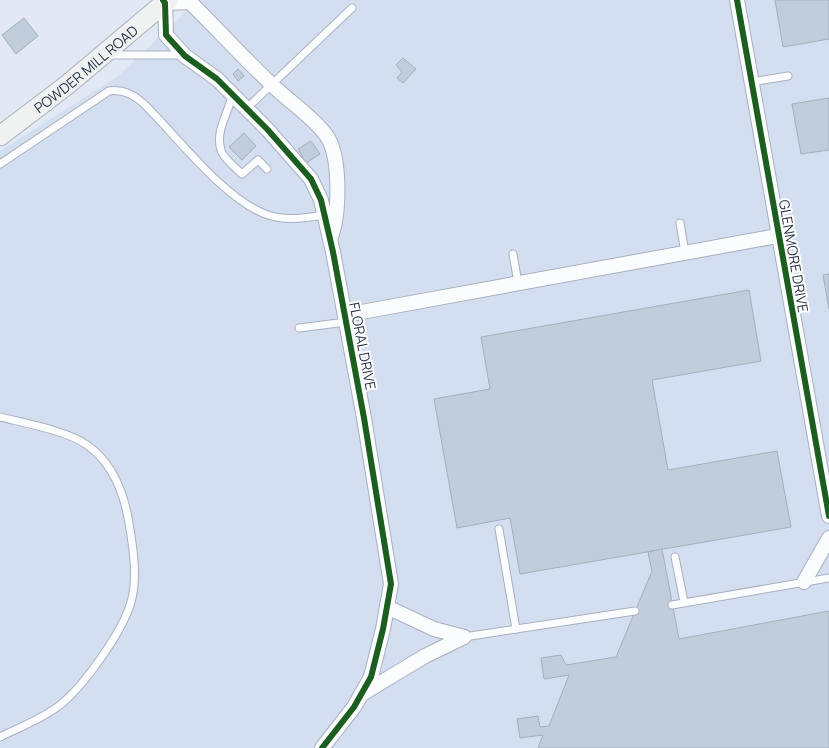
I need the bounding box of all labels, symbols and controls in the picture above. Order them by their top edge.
street label: POWDER MILL ROAD [30,20,141,117]
street label: GLENMORE DRIVE [775,198,813,314]
street label: FLORAL DRIVE [345,301,381,391]

